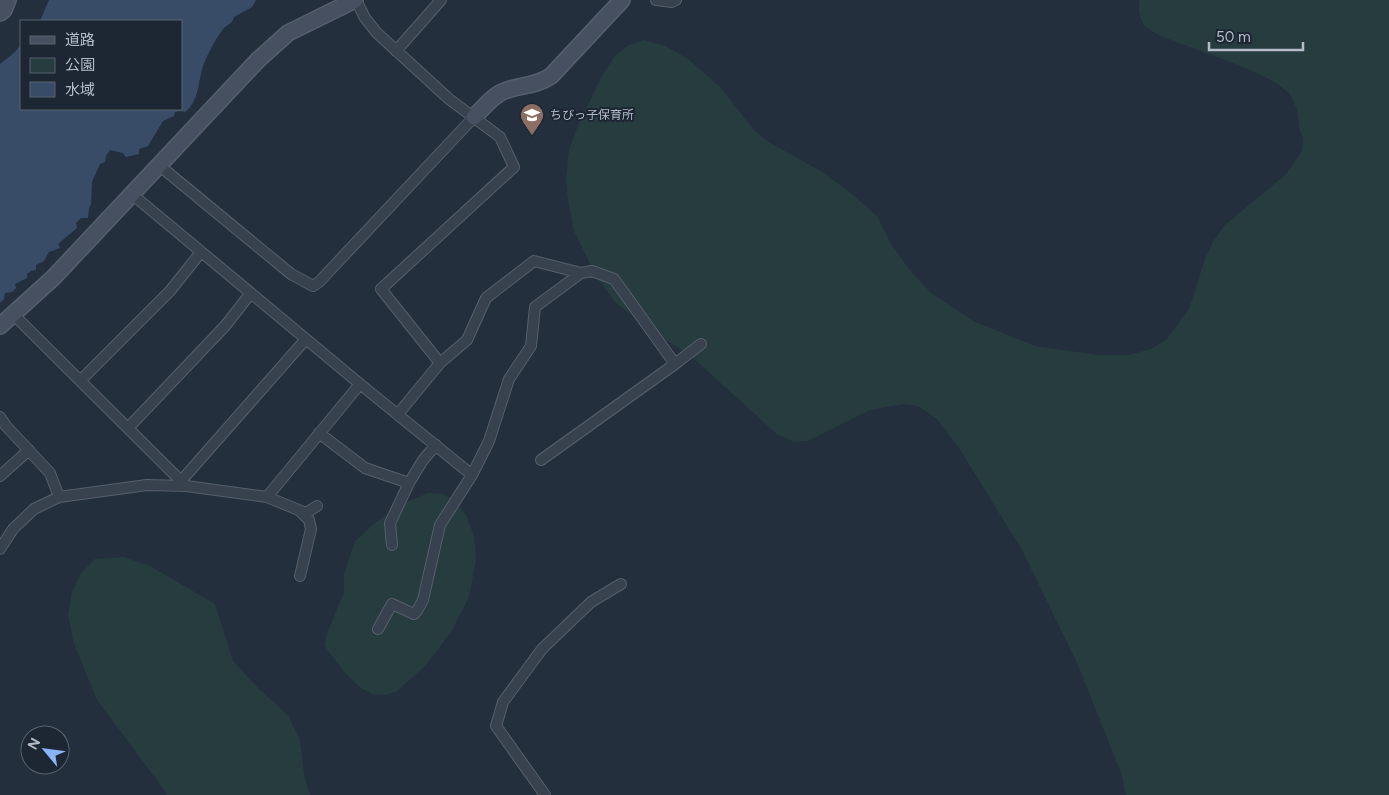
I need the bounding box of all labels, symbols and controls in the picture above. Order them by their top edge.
legend [20,20,182,110]
scale bar [1209,20,1303,52]
text: 50 m [1216,28,1251,46]
text: 道路 [65,31,95,49]
text: 公園 [65,56,95,74]
text: 水域 [65,81,95,99]
school or university icon: ちびっ子保育所 [519,102,545,136]
place label: ちびっ子保育所 [550,108,634,122]
north arrow [20,725,70,775]
text: N [24,735,44,753]

